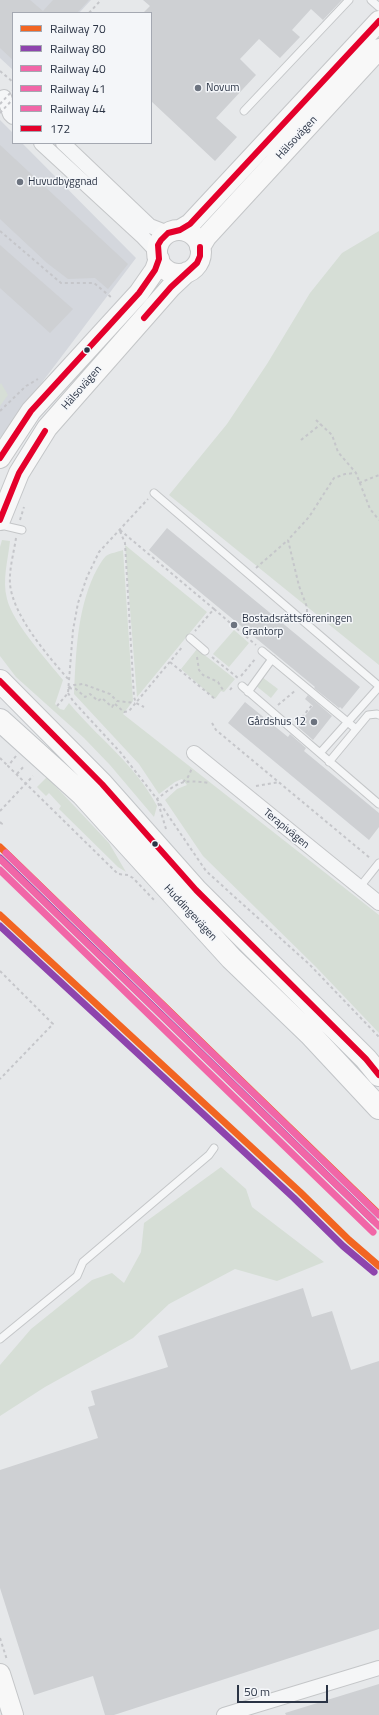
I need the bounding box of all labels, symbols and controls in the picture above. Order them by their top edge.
legend [12,12,152,144]
text: Railway 70 [50,19,106,38]
text: Railway 80 [50,39,106,58]
text: Railway 40 [50,59,106,78]
text: Railway 41 [50,79,106,98]
place label: Novum [206,81,239,95]
marker: Novum [193,83,203,93]
text: Railway 44 [50,99,106,118]
street label: Hälsovägen [274,114,320,162]
text: 172 [50,119,70,138]
place label: Huvudbyggnad [28,175,98,189]
marker: Huvudbyggnad [15,177,25,187]
unlabelled marker [82,345,92,355]
street label: Hälsovägen [59,363,105,413]
place label: Bostadsrättsföreningen Grantorp [242,612,352,638]
marker: Bostadsrättsföreningen Grantorp [229,620,239,630]
place label: Gårdshus 12 [248,715,306,729]
marker: Gårdshus 12 [309,717,319,727]
street label: Terapivägen [260,806,312,852]
unlabelled marker [150,839,160,849]
street label: Huddingevägen [161,882,219,944]
scale bar [239,1677,330,1703]
text: 50 m [244,1682,270,1701]

